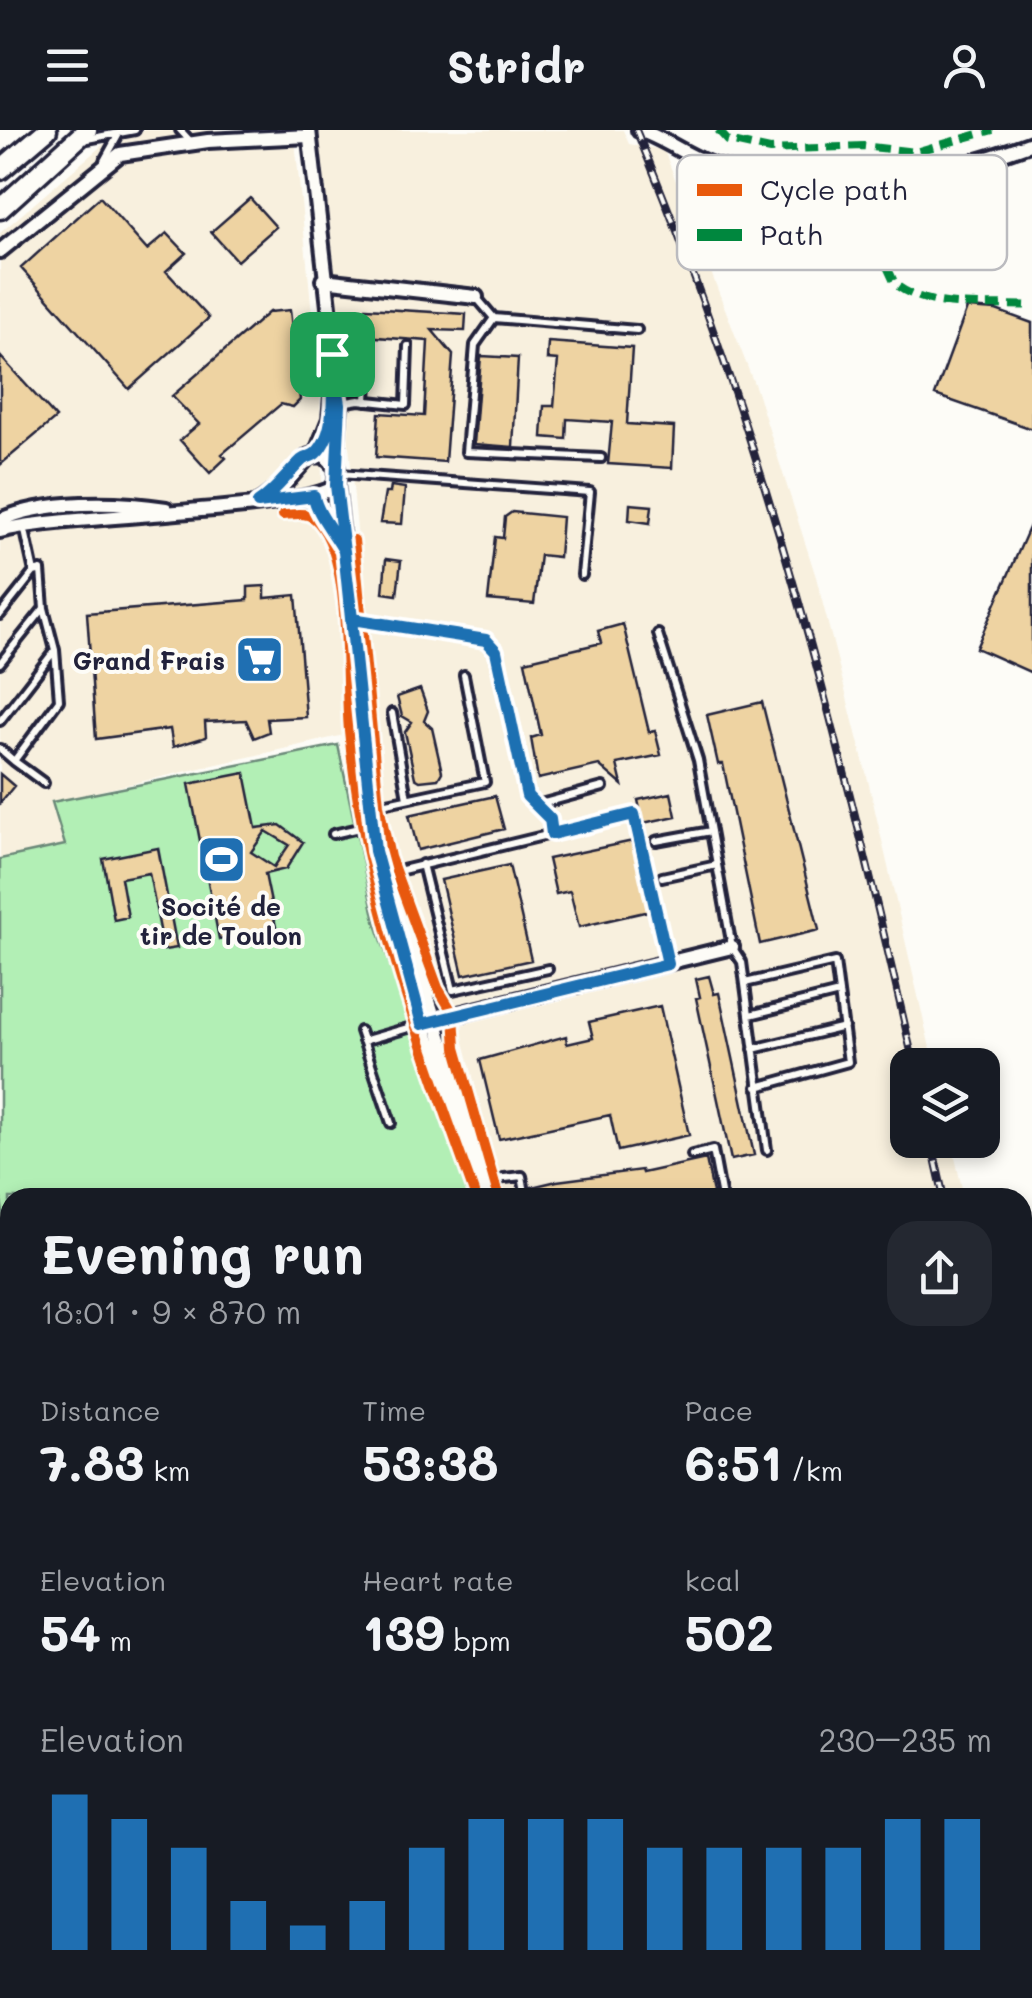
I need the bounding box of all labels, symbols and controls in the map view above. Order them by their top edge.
text: Stridr [447,36,585,94]
icon: menu [40,38,95,93]
icon: person [937,38,992,93]
legend [677,155,1007,270]
text: Cycle path [760,171,907,207]
text: Path [760,216,823,252]
pin [290,312,375,397]
icon: arrive [305,327,360,382]
supermarket icon: Grand Frais [234,634,286,686]
place label: Grand Frais [73,644,225,676]
sports icon: Socité de tir de Toulon [195,834,247,886]
place label: Socité de tir de Toulon [140,890,302,951]
map controls [890,1048,1000,1158]
button: layers [890,1048,1000,1158]
text: Evening run [40,1216,364,1288]
button: share [887,1221,992,1326]
text: 18:01 · 9 × 870 m [40,1290,301,1332]
text: Distance [40,1392,161,1428]
text: Time [362,1392,426,1428]
text: Pace [685,1392,753,1428]
text: 7.83 [40,1428,144,1494]
text: 53:38 [362,1428,498,1494]
text: 6:51 [685,1428,782,1494]
text: km [144,1452,190,1488]
text: /km [782,1452,843,1488]
text: Elevation [40,1562,166,1598]
text: Heart rate [362,1562,514,1598]
text: kcal [685,1562,740,1598]
text: 54 [40,1598,101,1664]
text: 139 [362,1598,445,1664]
text: 502 [685,1598,774,1664]
text: m [101,1622,132,1658]
text: bpm [445,1622,511,1658]
text: Elevation [40,1718,184,1760]
text: 230–235 m [818,1718,992,1760]

